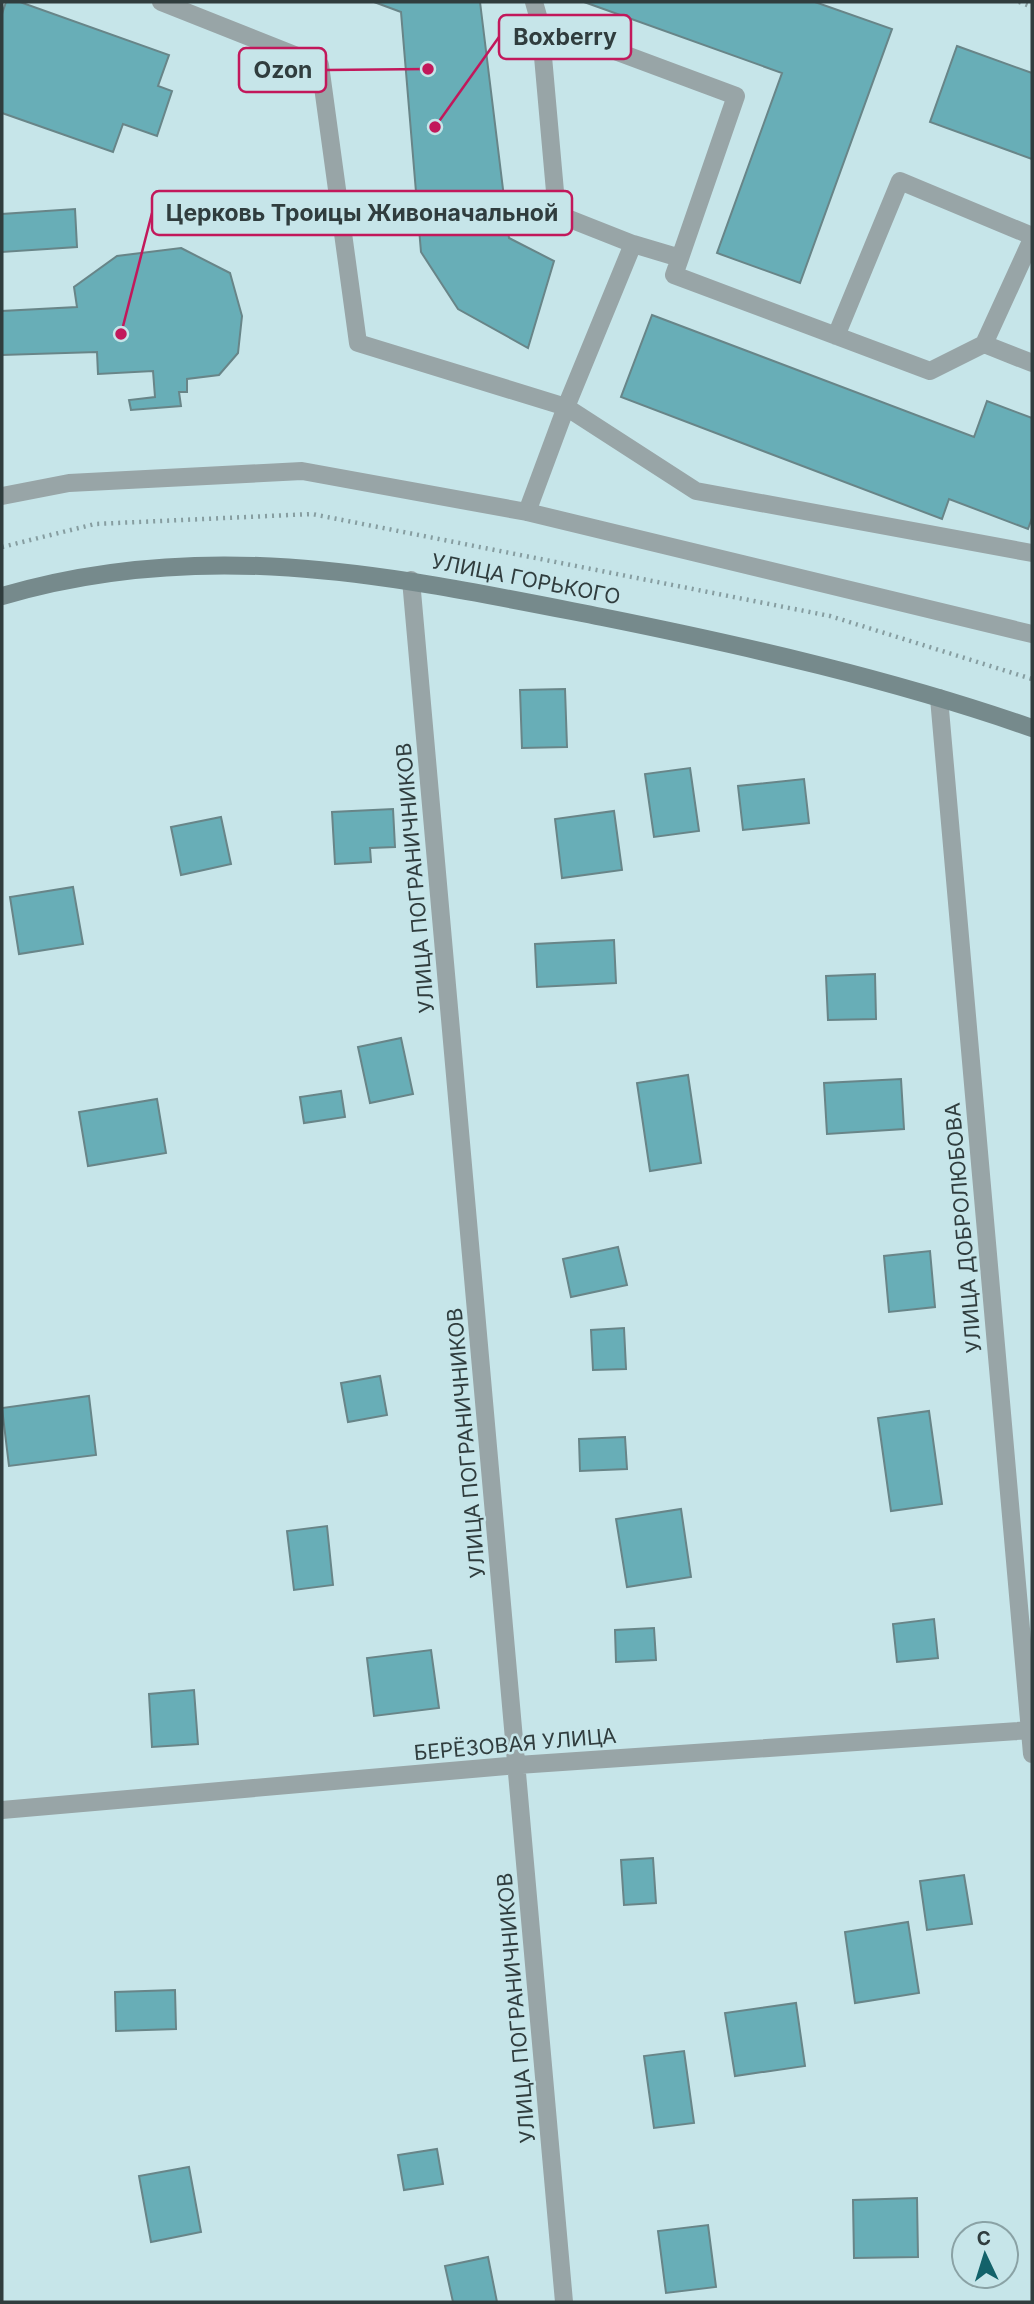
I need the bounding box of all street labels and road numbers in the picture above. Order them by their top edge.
street label: УЛИЦА ГОРЬКОГО [429,548,623,610]
street label: УЛИЦА ПОГРАНИЧНИКОВ [391,742,439,1014]
street label: УЛИЦА ДОБРОЛЮБОВА [940,1102,986,1354]
street label: УЛИЦА ПОГРАНИЧНИКОВ [442,1307,490,1579]
street label: БЕРЁЗОВАЯ УЛИЦА [413,1722,617,1765]
street label: УЛИЦА ПОГРАНИЧНИКОВ [492,1872,540,2144]

